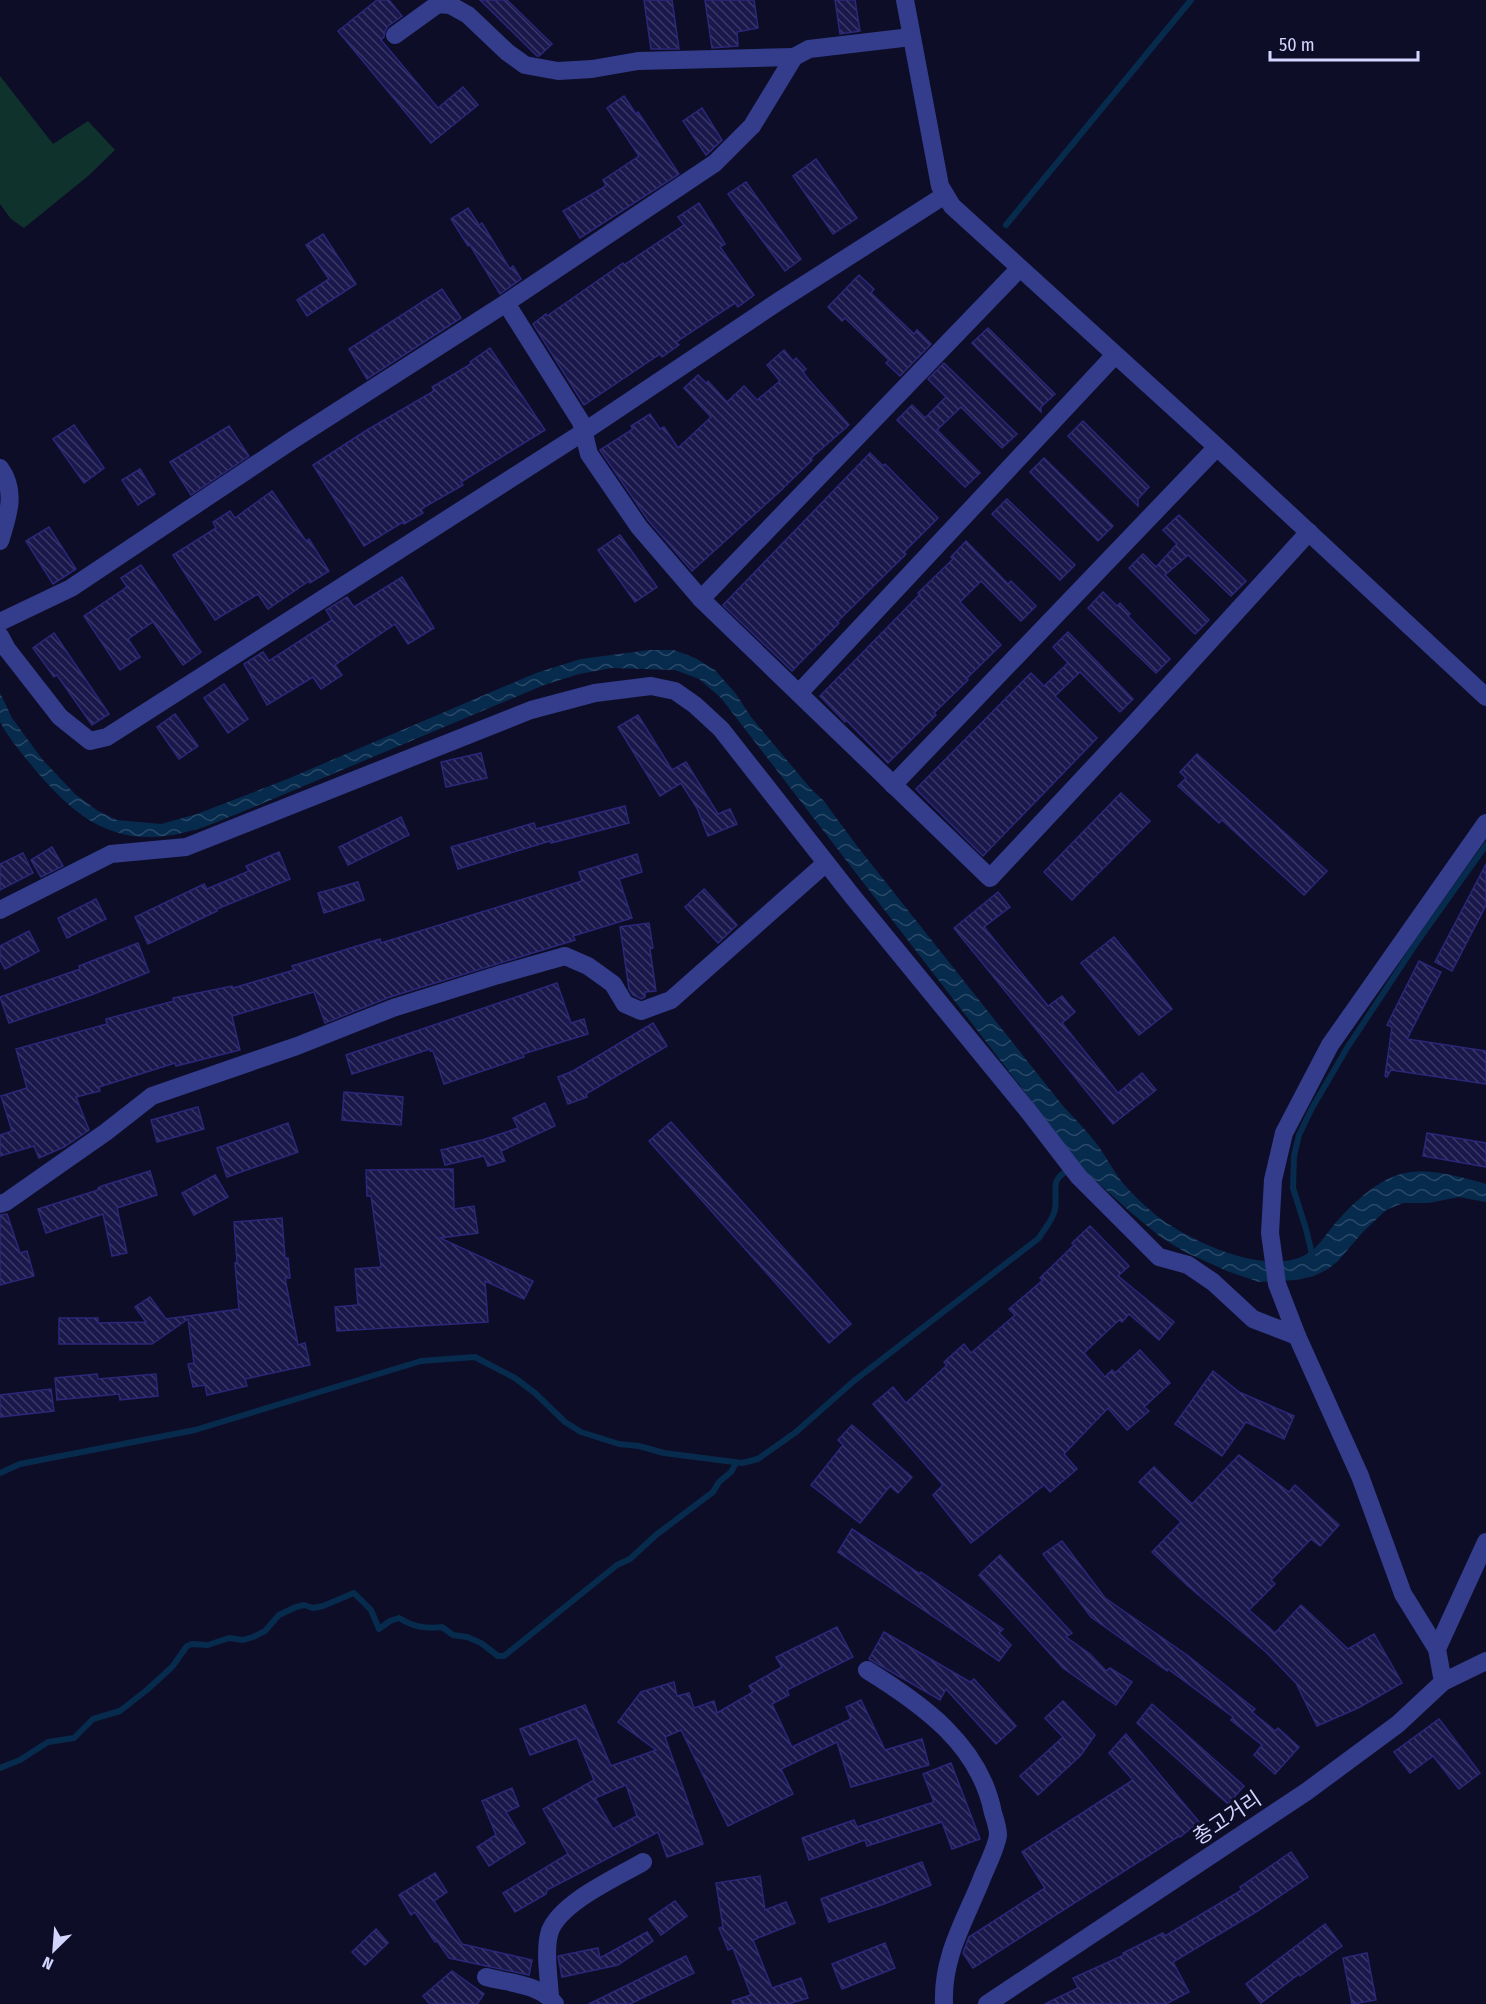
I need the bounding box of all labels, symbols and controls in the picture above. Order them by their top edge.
scale bar [1270,24,1418,62]
text: 50 m [1279,34,1315,56]
street label: 총고거리 [1188,1786,1266,1850]
north arrow [24,1920,84,1980]
text: N [40,1953,56,1974]

